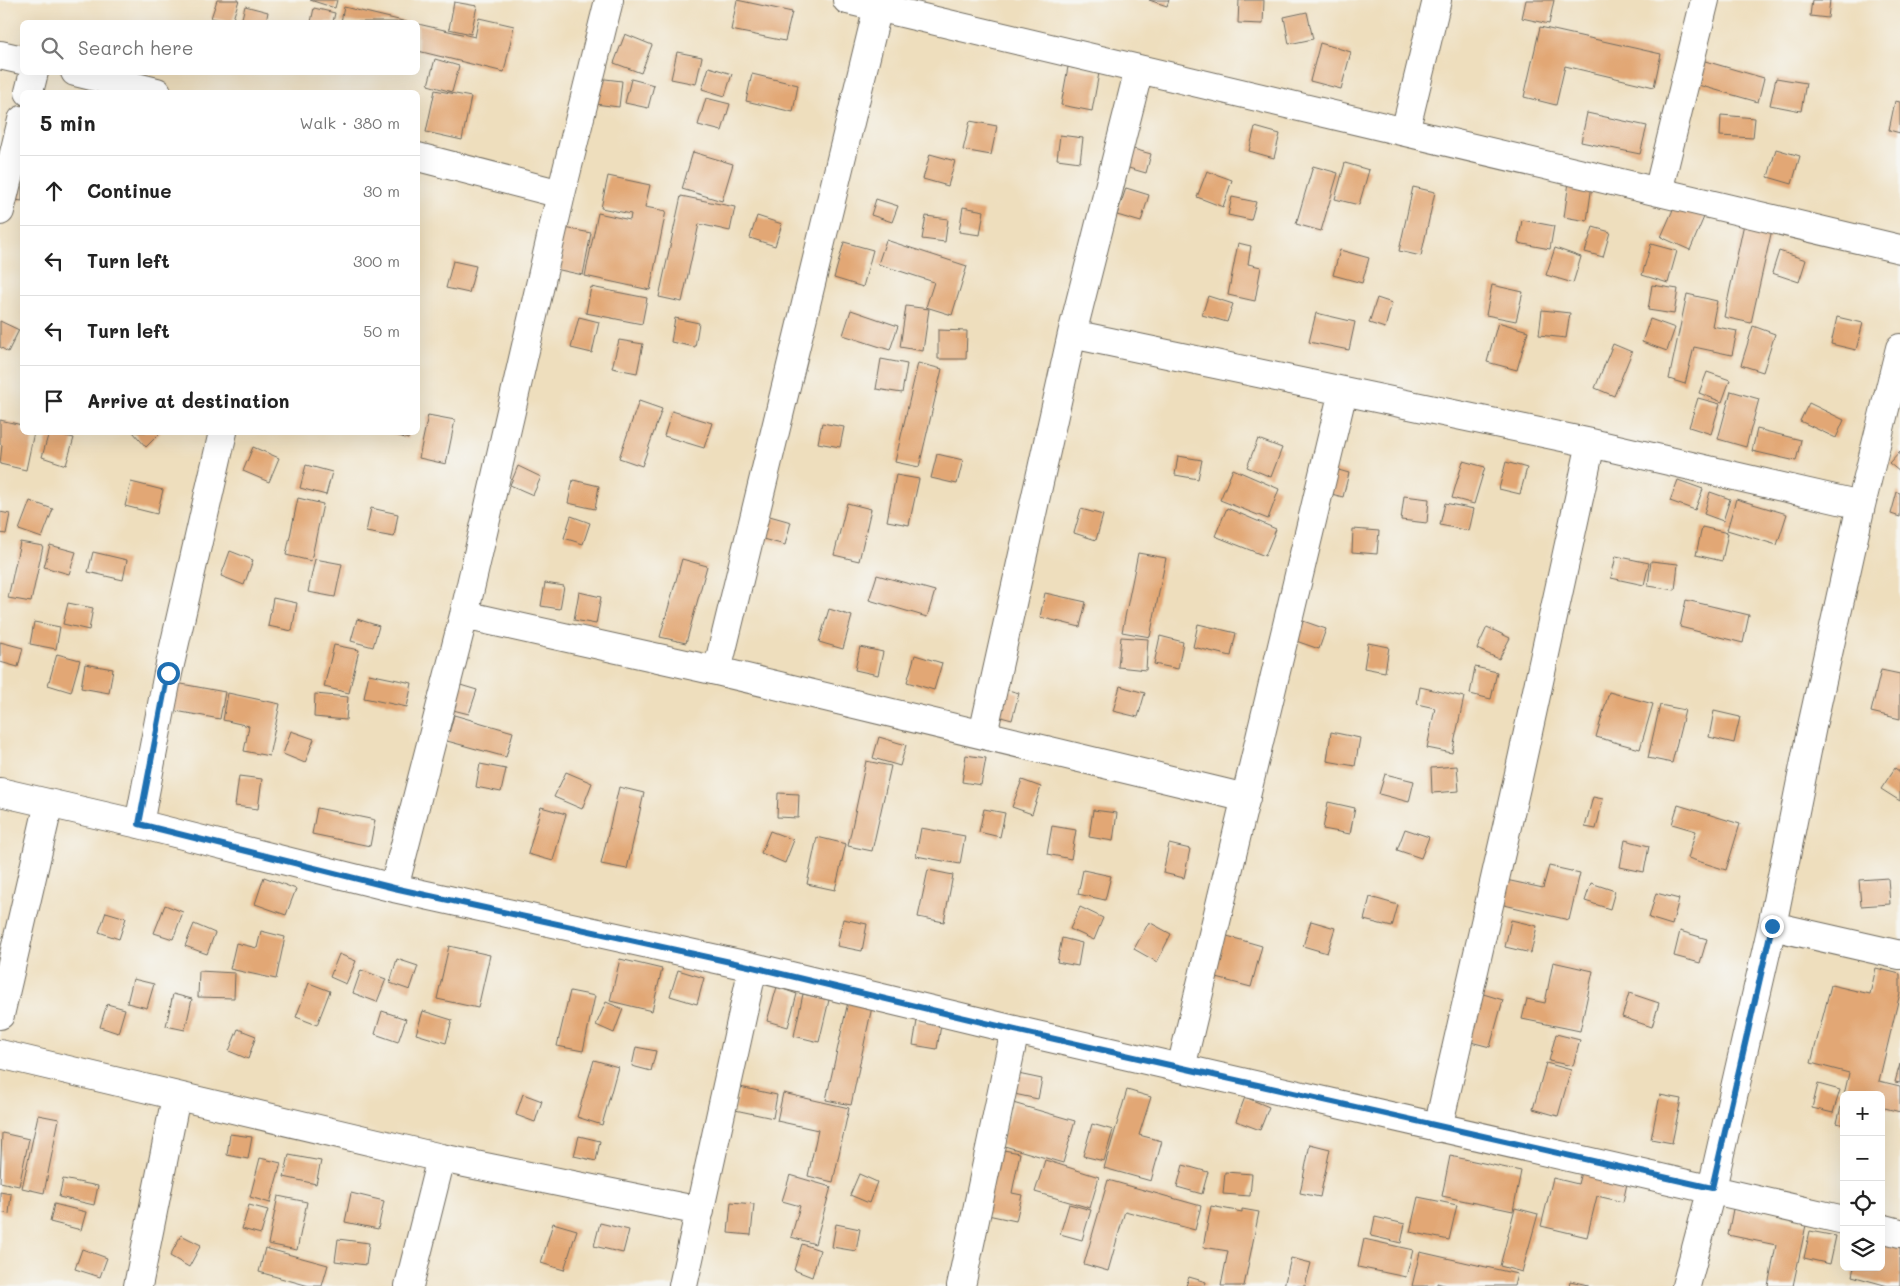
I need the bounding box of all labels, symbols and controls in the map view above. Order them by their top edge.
search box [20,20,420,75]
icon: search [38,34,66,62]
text: Search here [78,35,194,60]
text: 5 min [40,109,96,136]
text: Walk · 380 m [299,112,400,133]
icon: ahead [40,177,68,205]
text: Continue [87,178,172,203]
text: 30 m [363,180,400,201]
icon: left [40,247,68,275]
text: Turn left [87,248,170,273]
text: 300 m [353,250,400,271]
icon: left [40,317,68,345]
text: Turn left [87,318,170,343]
text: 50 m [363,320,400,341]
icon: arrive [40,387,68,415]
text: Arrive at destination [87,388,290,413]
route start [157,662,180,685]
route end [1761,915,1784,938]
map controls [1840,1091,1885,1271]
button: + [1840,1091,1885,1136]
button: − [1840,1136,1885,1181]
button: locate [1840,1181,1885,1226]
button: layers [1840,1226,1885,1271]

